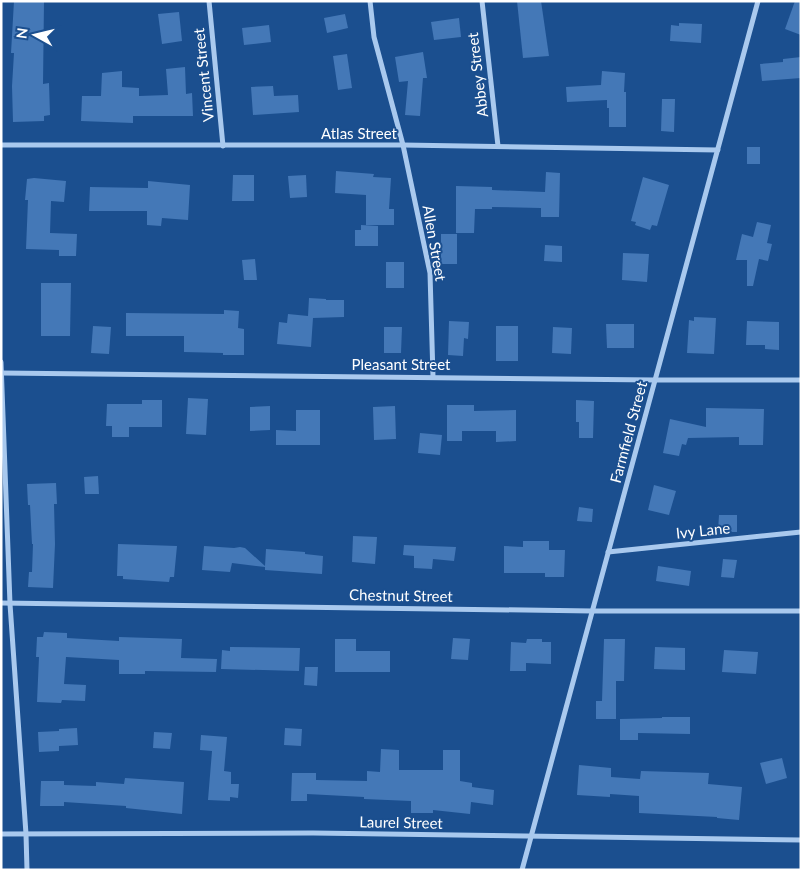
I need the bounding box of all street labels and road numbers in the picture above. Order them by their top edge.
street label: Vincent Street [189,27,217,123]
street label: Abbey Street [463,31,491,118]
street label: Atlas Street [321,124,398,142]
street label: Allen Street [419,204,451,283]
street label: Pleasant Street [352,355,451,373]
street label: Farmfield Street [606,379,650,485]
street label: Ivy Lane [675,518,731,542]
street label: Chestnut Street [349,585,454,605]
street label: Laurel Street [359,812,444,832]

